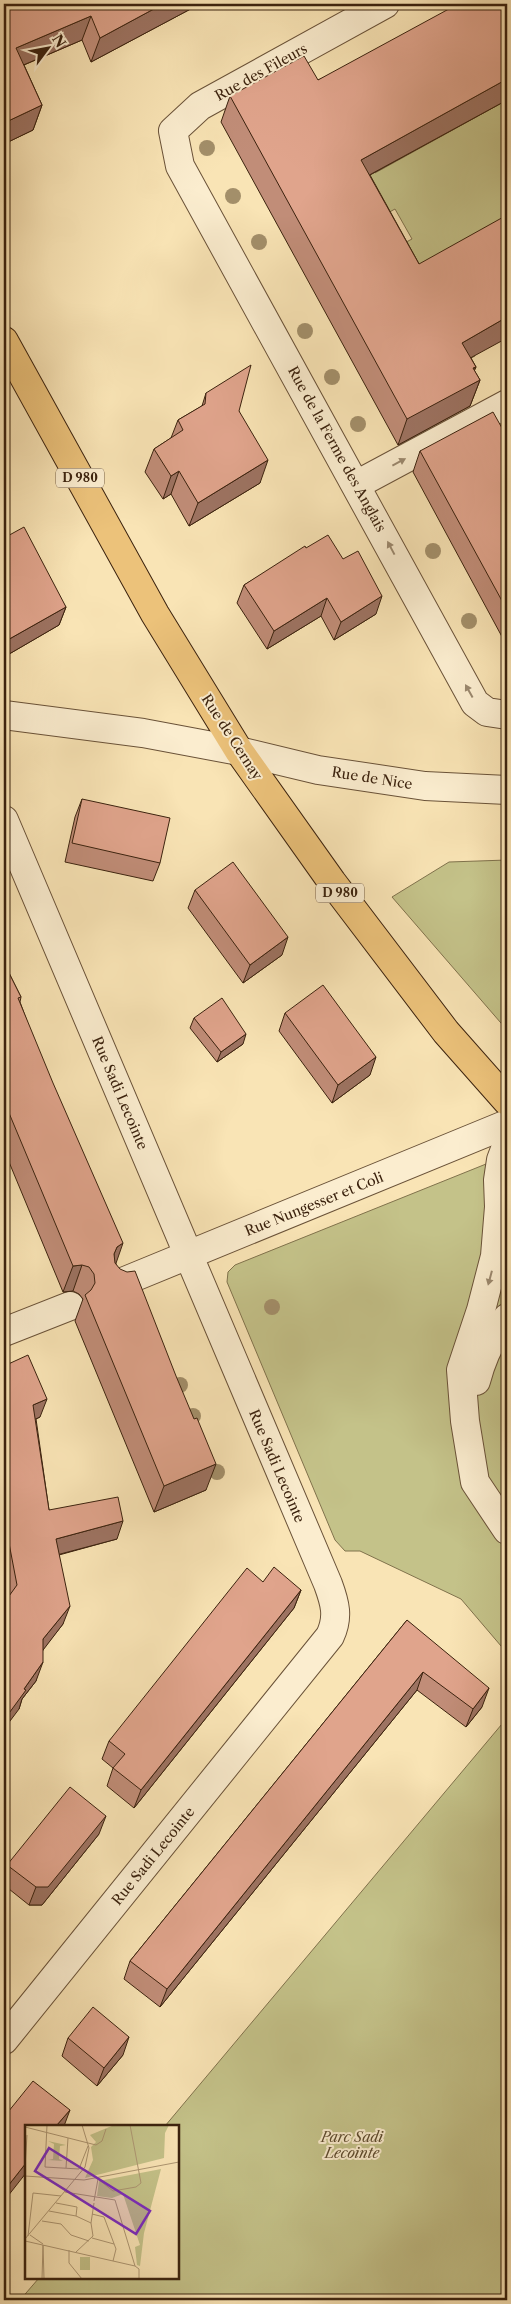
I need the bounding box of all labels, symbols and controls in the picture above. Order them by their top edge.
north arrow [22,22,72,72]
text: N [48,31,70,51]
street label: Rue des Fileurs [212,39,310,105]
street label: Rue de la Ferme des Anglais [284,363,390,535]
one-way arrow [392,458,407,466]
road number: D 980 [56,468,104,488]
one-way arrow [387,541,395,556]
one-way arrow [464,684,473,698]
street label: Rue de Cernay [198,691,267,783]
street label: Rue de Nice [330,763,414,793]
road number: D 980 [316,884,364,902]
street label: Rue Sadi Lecointe [88,1034,152,1153]
street label: Rue Nungesser et Coli [242,1168,386,1240]
one-way arrow [485,1270,493,1285]
street label: Rue Sadi Lecointe [245,1407,309,1526]
street label: Rue Sadi Lecointe [108,1803,198,1909]
inset map [25,2125,179,2279]
park label: Parc Sadi Lecointe [320,2128,385,2162]

